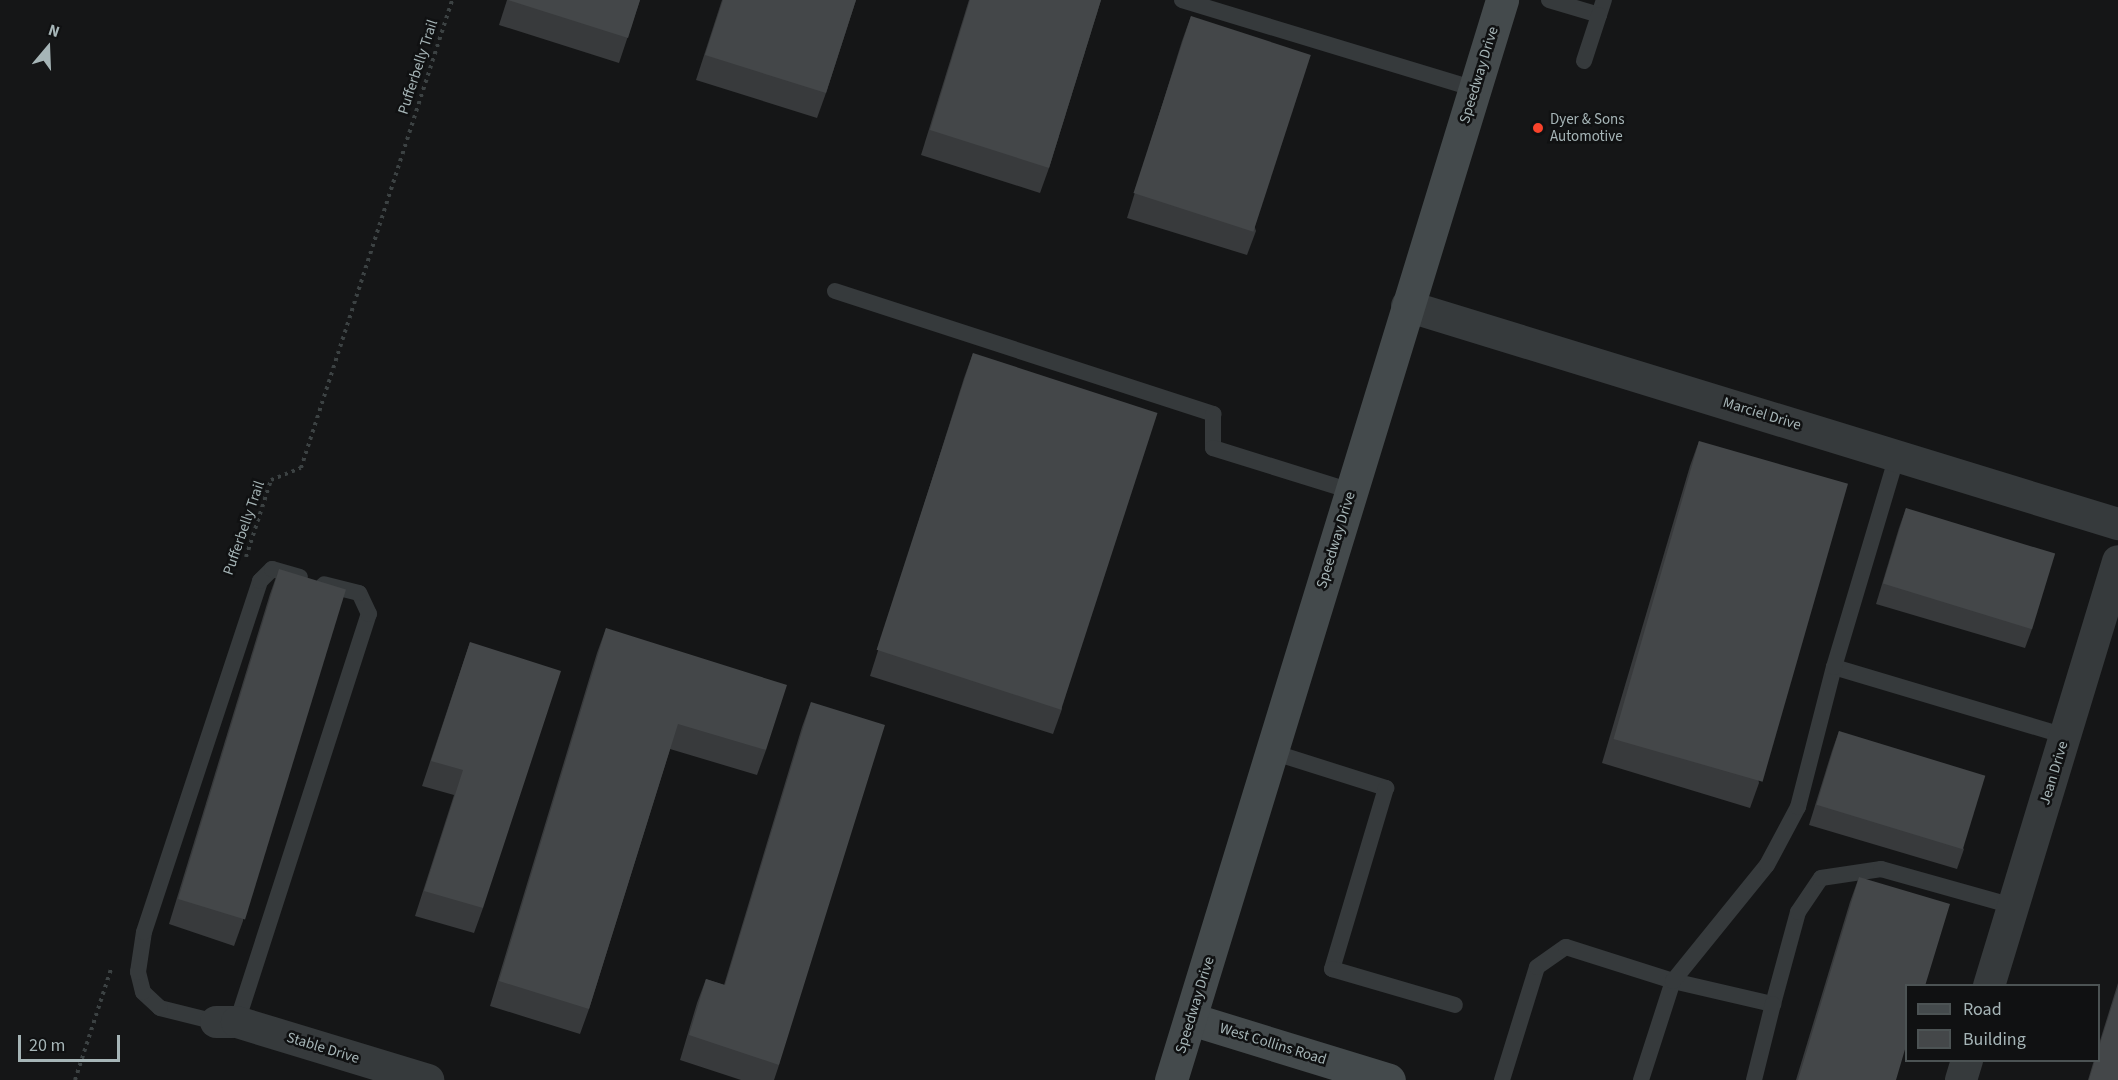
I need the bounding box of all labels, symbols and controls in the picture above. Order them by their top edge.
street label: Pufferbelly Trail [394,17,442,117]
north arrow [18,18,78,78]
text: N [45,19,62,43]
street label: Speedway Drive [1456,24,1502,126]
place label: Dyer & Sons Automotive [1550,110,1625,145]
marker: Dyer & Sons Automotive [1531,121,1545,135]
street label: Marciel Drive [1721,394,1803,434]
street label: Pufferbelly Trail [219,479,269,577]
street label: Speedway Drive [1313,489,1359,591]
street label: Jean Drive [2036,739,2072,807]
street label: Speedway Drive [1172,954,1218,1056]
legend [1905,984,2100,1062]
text: Road [1963,997,2002,1022]
street label: West Collins Road [1217,1019,1329,1069]
scale bar [21,1023,123,1061]
text: Building [1963,1027,2026,1052]
street label: Stable Drive [284,1028,362,1068]
text: 20 m [29,1033,65,1058]

